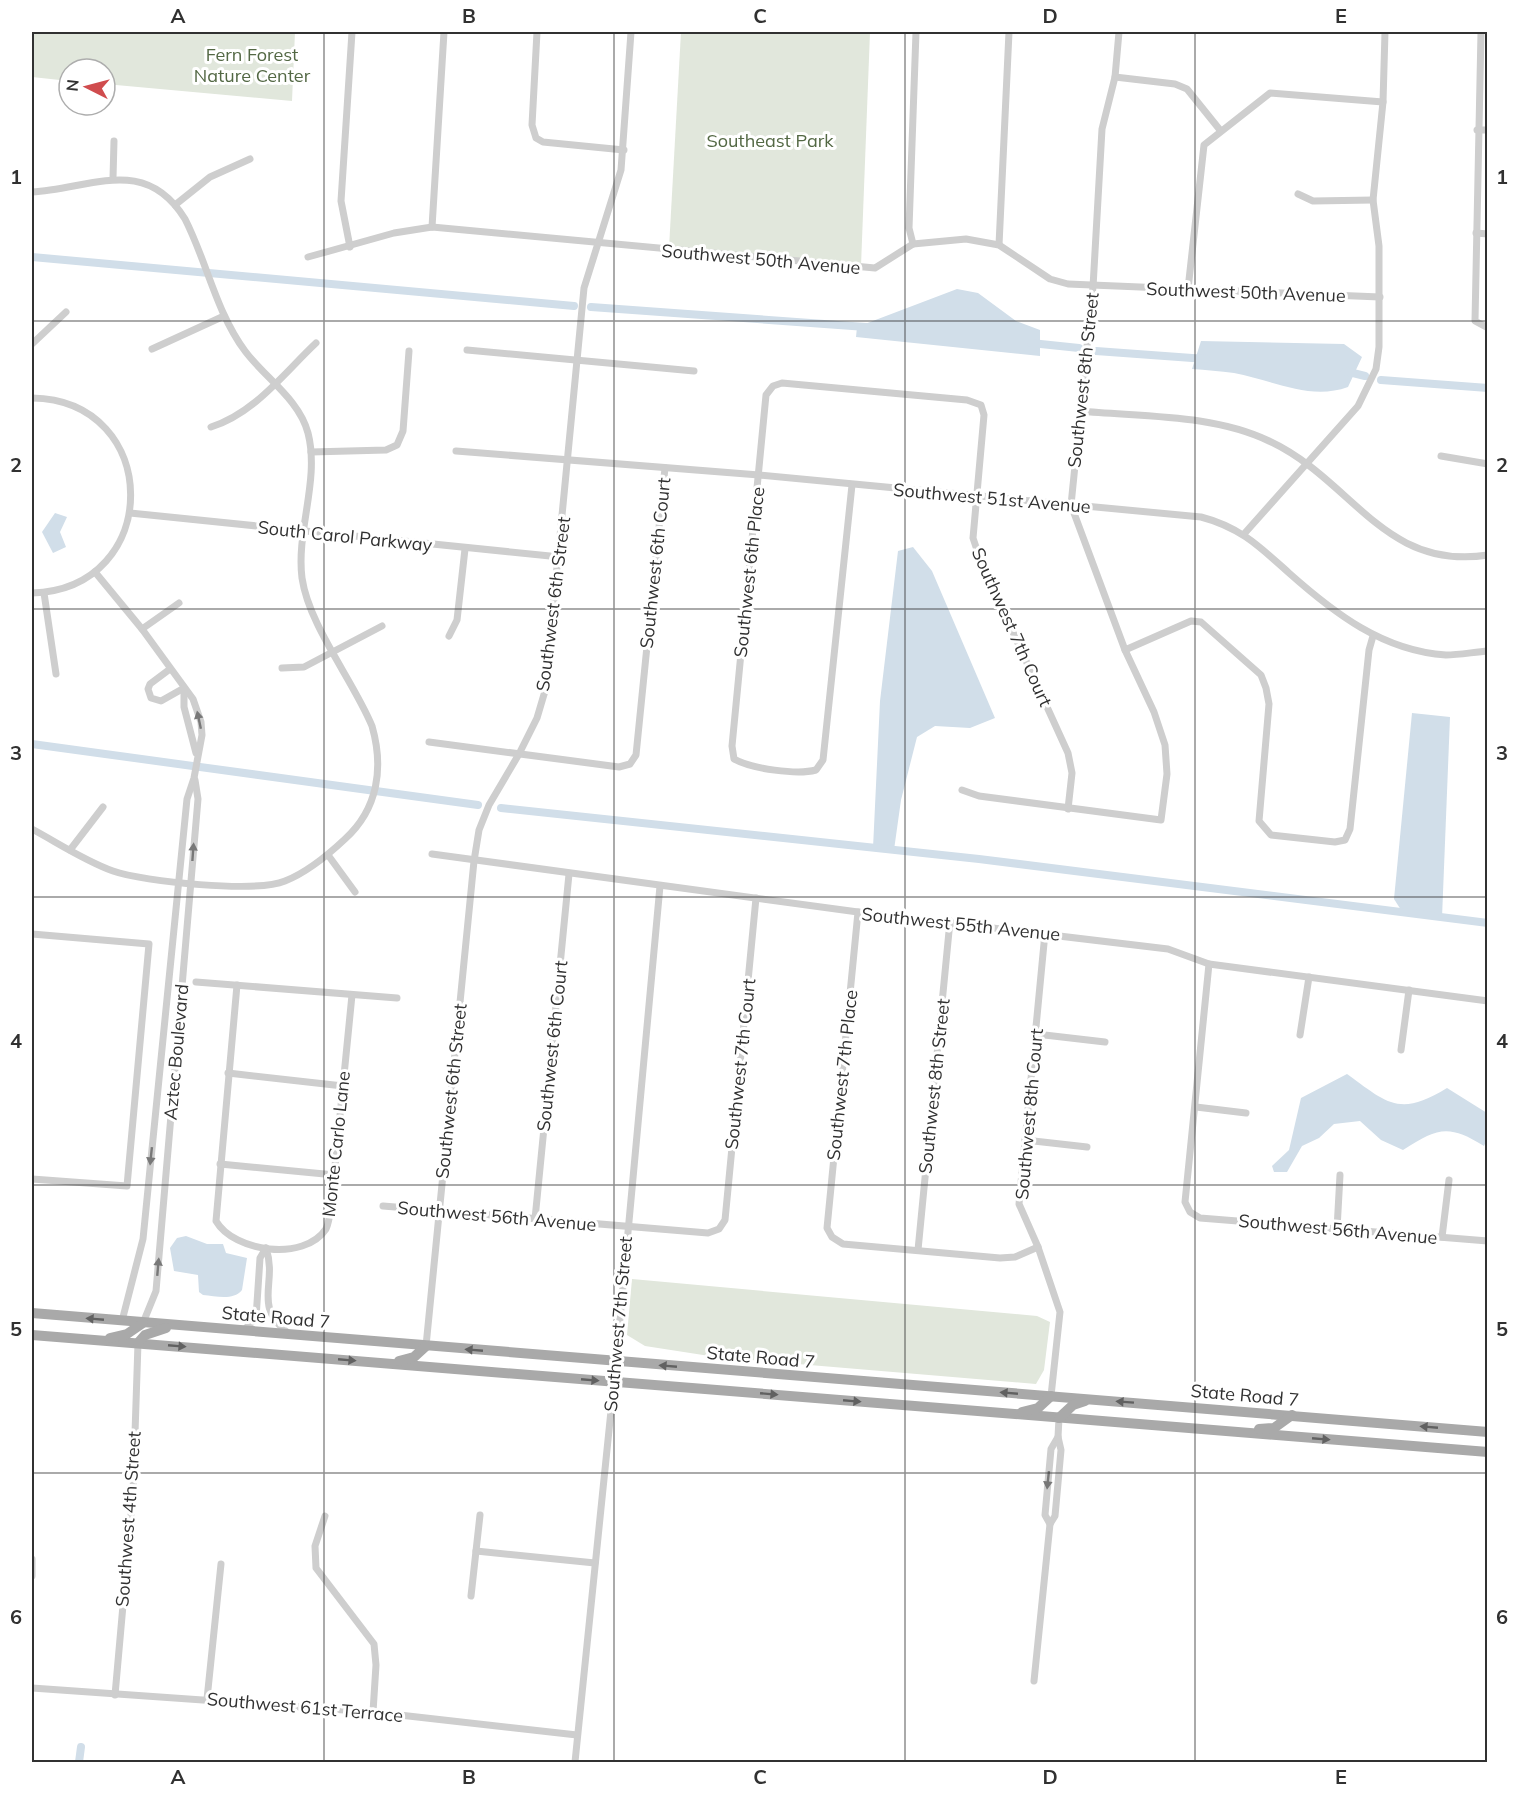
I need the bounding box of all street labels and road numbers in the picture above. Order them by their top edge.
street label: Southwest 50th Avenue [661,239,861,279]
street label: Southwest 50th Avenue [1146,277,1346,307]
street label: Southwest 8th Street [1062,291,1104,469]
street label: Southwest 6th Court [635,476,675,650]
street label: Southwest 51st Avenue [892,478,1092,518]
street label: Southwest 6th Place [729,486,769,658]
street label: South Carol Parkway [257,515,434,557]
street label: Southwest 6th Street [531,515,575,693]
street label: Southwest 7th Court [967,544,1057,710]
street label: Southwest 55th Avenue [861,902,1061,946]
street label: Southwest 6th Court [532,959,572,1133]
street label: Southwest 7th Court [720,977,760,1151]
street label: Aztec Boulevard [159,983,193,1121]
street label: Southwest 7th Place [822,989,862,1161]
street label: Southwest 8th Street [913,997,955,1175]
street label: Southwest 6th Street [430,1002,472,1180]
street label: Southwest 8th Court [1010,1027,1048,1201]
street label: Monte Carlo Lane [317,1070,355,1218]
street label: Southwest 56th Avenue [397,1196,597,1236]
street label: Southwest 56th Avenue [1238,1209,1438,1249]
street label: Southwest 7th Street [599,1235,637,1413]
street label: State Road 7 [221,1301,331,1333]
street label: State Road 7 [706,1341,816,1373]
street label: State Road 7 [1190,1379,1300,1411]
street label: Southwest 4th Street [110,1430,146,1608]
street label: Southwest 61st Terrace [206,1687,404,1727]

